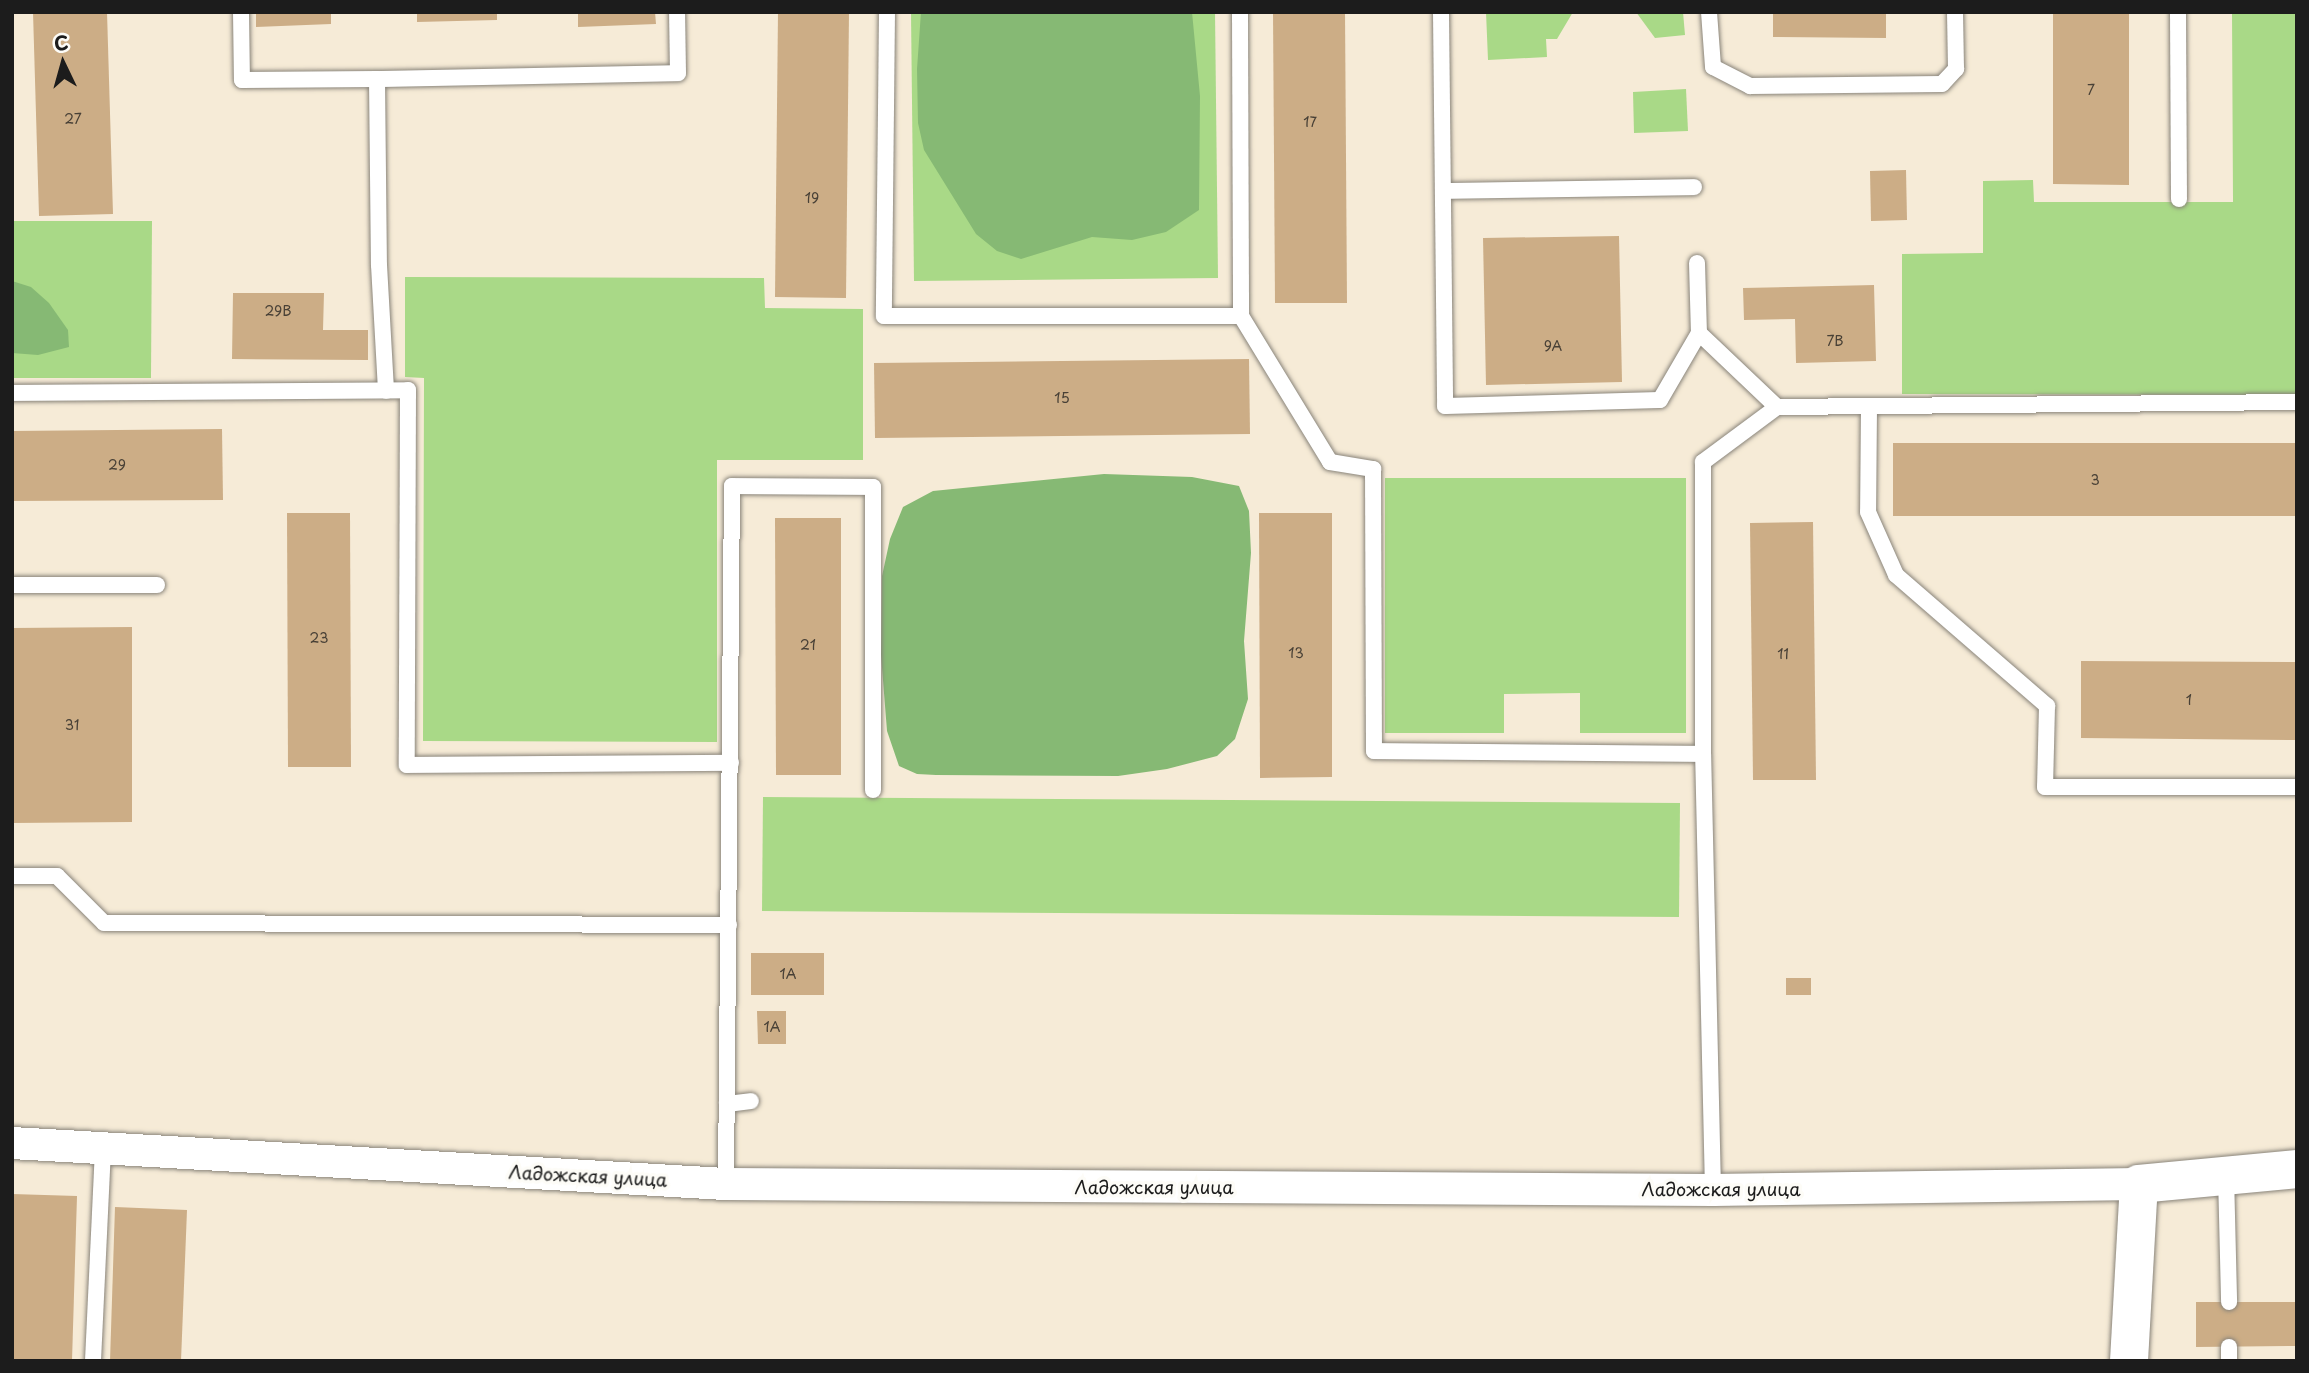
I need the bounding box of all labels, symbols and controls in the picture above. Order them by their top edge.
north arrow [28,28,98,98]
text: С [53,28,70,57]
house number: 7 [2087,82,2095,98]
house number: 27 [64,111,82,127]
house number: 17 [1303,114,1317,130]
house number: 19 [805,190,819,206]
house number: 29В [264,303,292,319]
house number: 7В [1826,333,1844,349]
house number: 9А [1544,338,1562,354]
house number: 15 [1054,390,1070,406]
house number: 29 [108,457,126,473]
house number: 3 [2090,472,2100,488]
house number: 23 [310,630,328,646]
house number: 21 [800,637,816,653]
house number: 13 [1288,645,1304,661]
house number: 11 [1777,646,1789,662]
house number: 1 [2186,692,2192,708]
house number: 31 [65,717,79,733]
house number: 1А [779,966,797,982]
house number: 1А [763,1019,781,1035]
street label: Ладожская улица [508,1161,668,1191]
street label: Ладожская улица [1074,1176,1234,1198]
street label: Ладожская улица [1641,1178,1801,1200]

